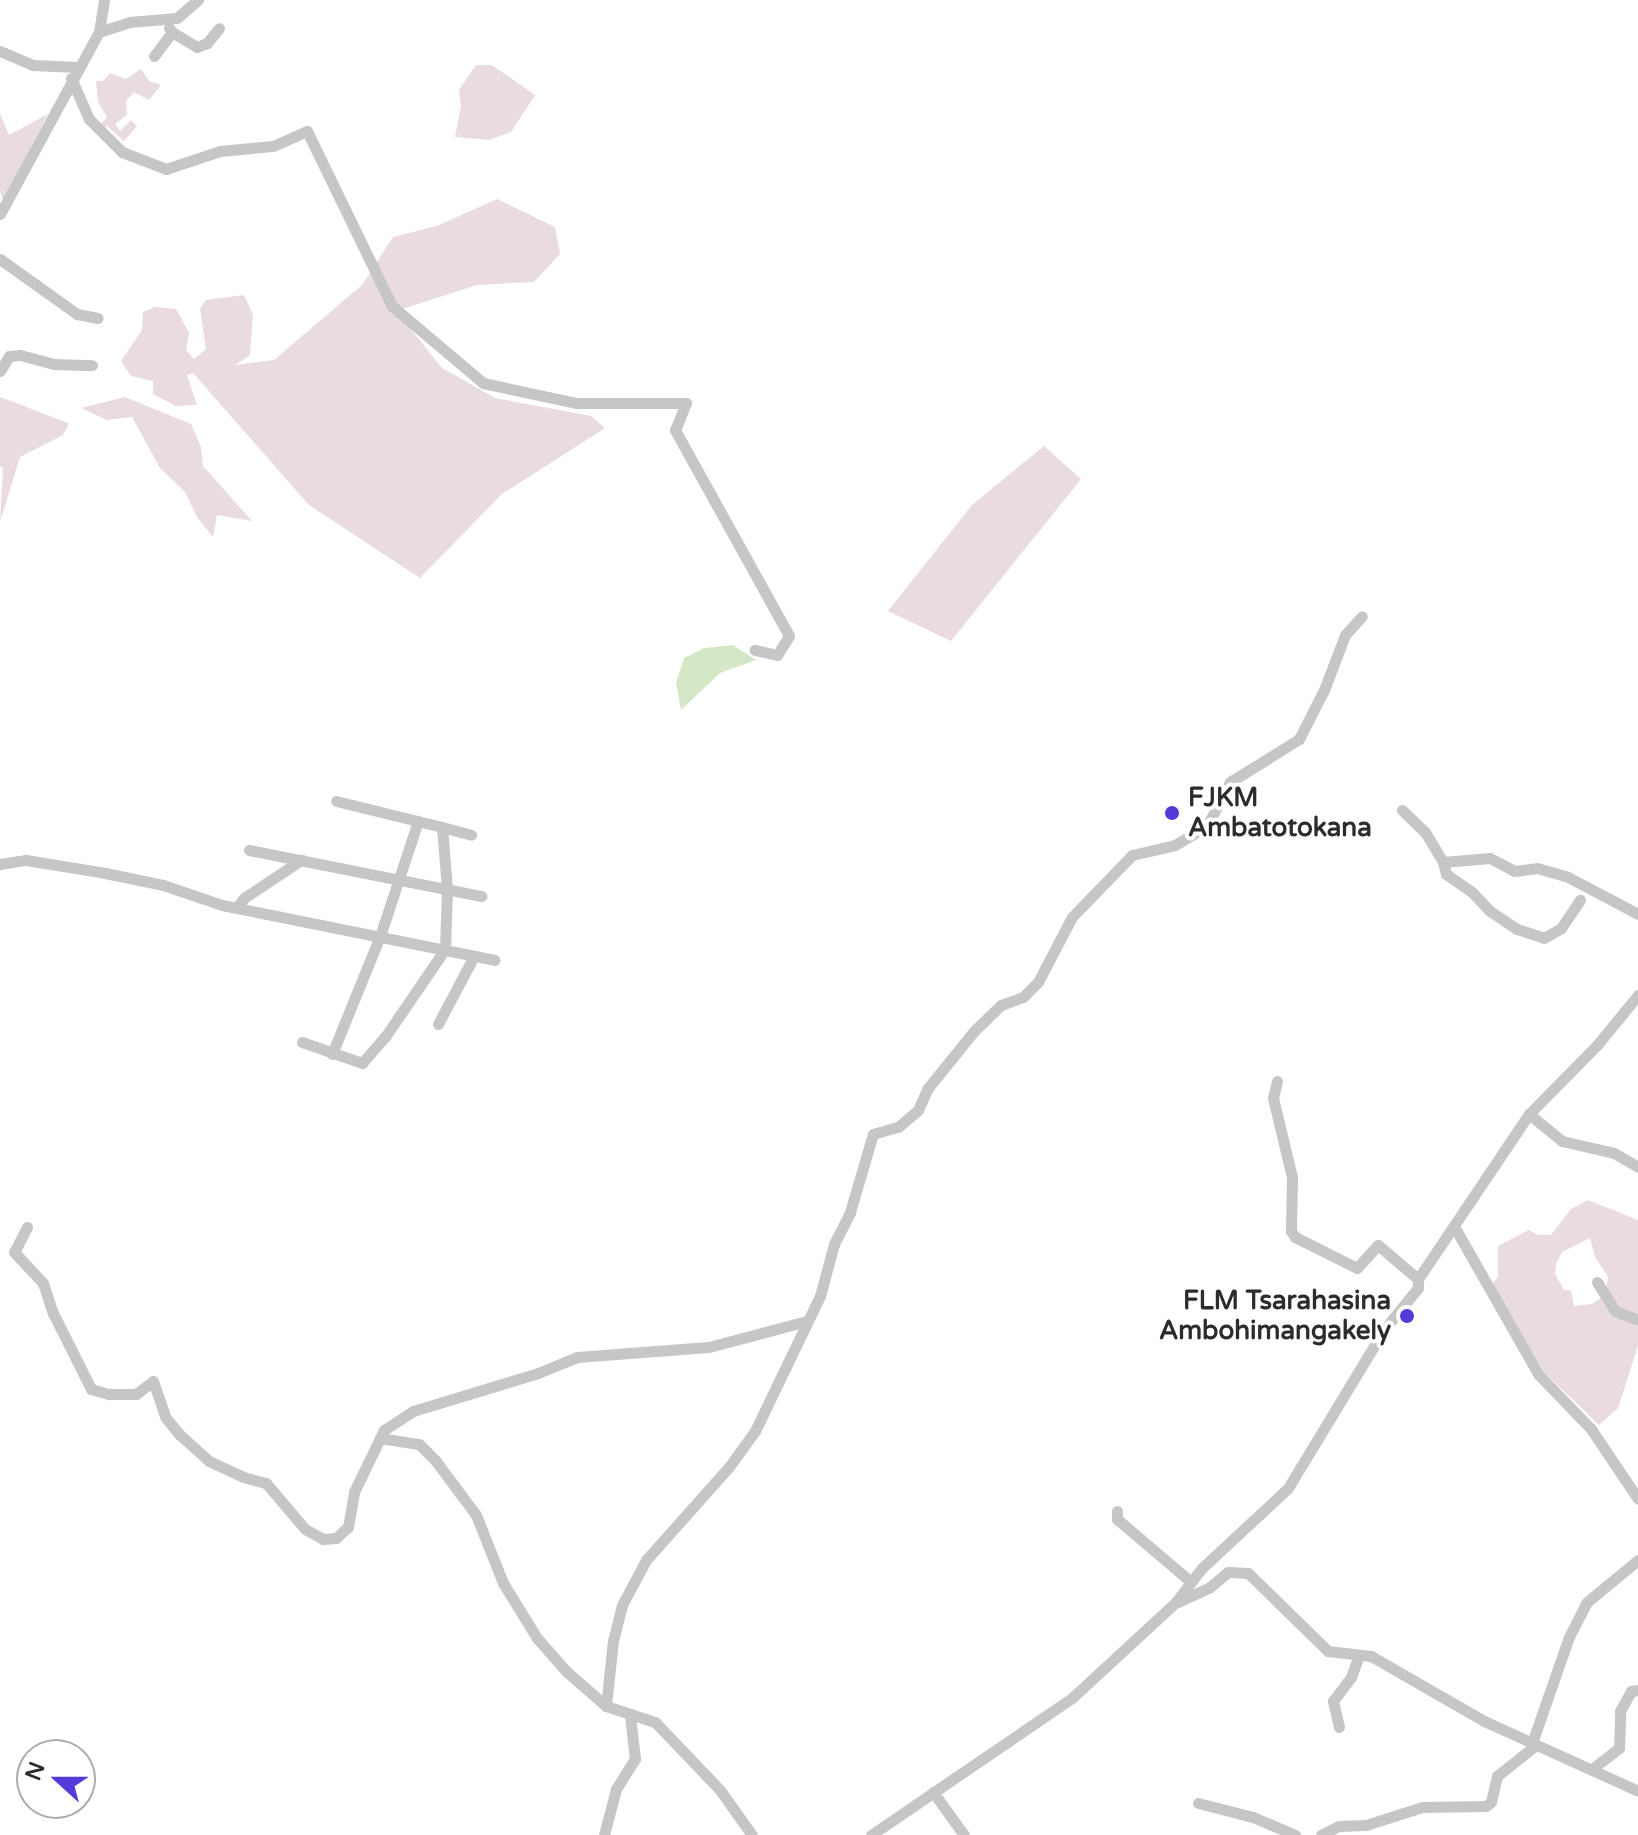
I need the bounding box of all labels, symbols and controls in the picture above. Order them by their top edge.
place label: FJKM Ambatotokana [1188,782,1372,844]
marker: FJKM Ambatotokana [1163,804,1181,822]
place label: FLM Tsarahasina Ambohimangakely [1159,1285,1391,1346]
marker: FLM Tsarahasina Ambohimangakely [1398,1307,1416,1325]
north arrow [16,1739,96,1819]
text: N [20,1758,51,1784]

